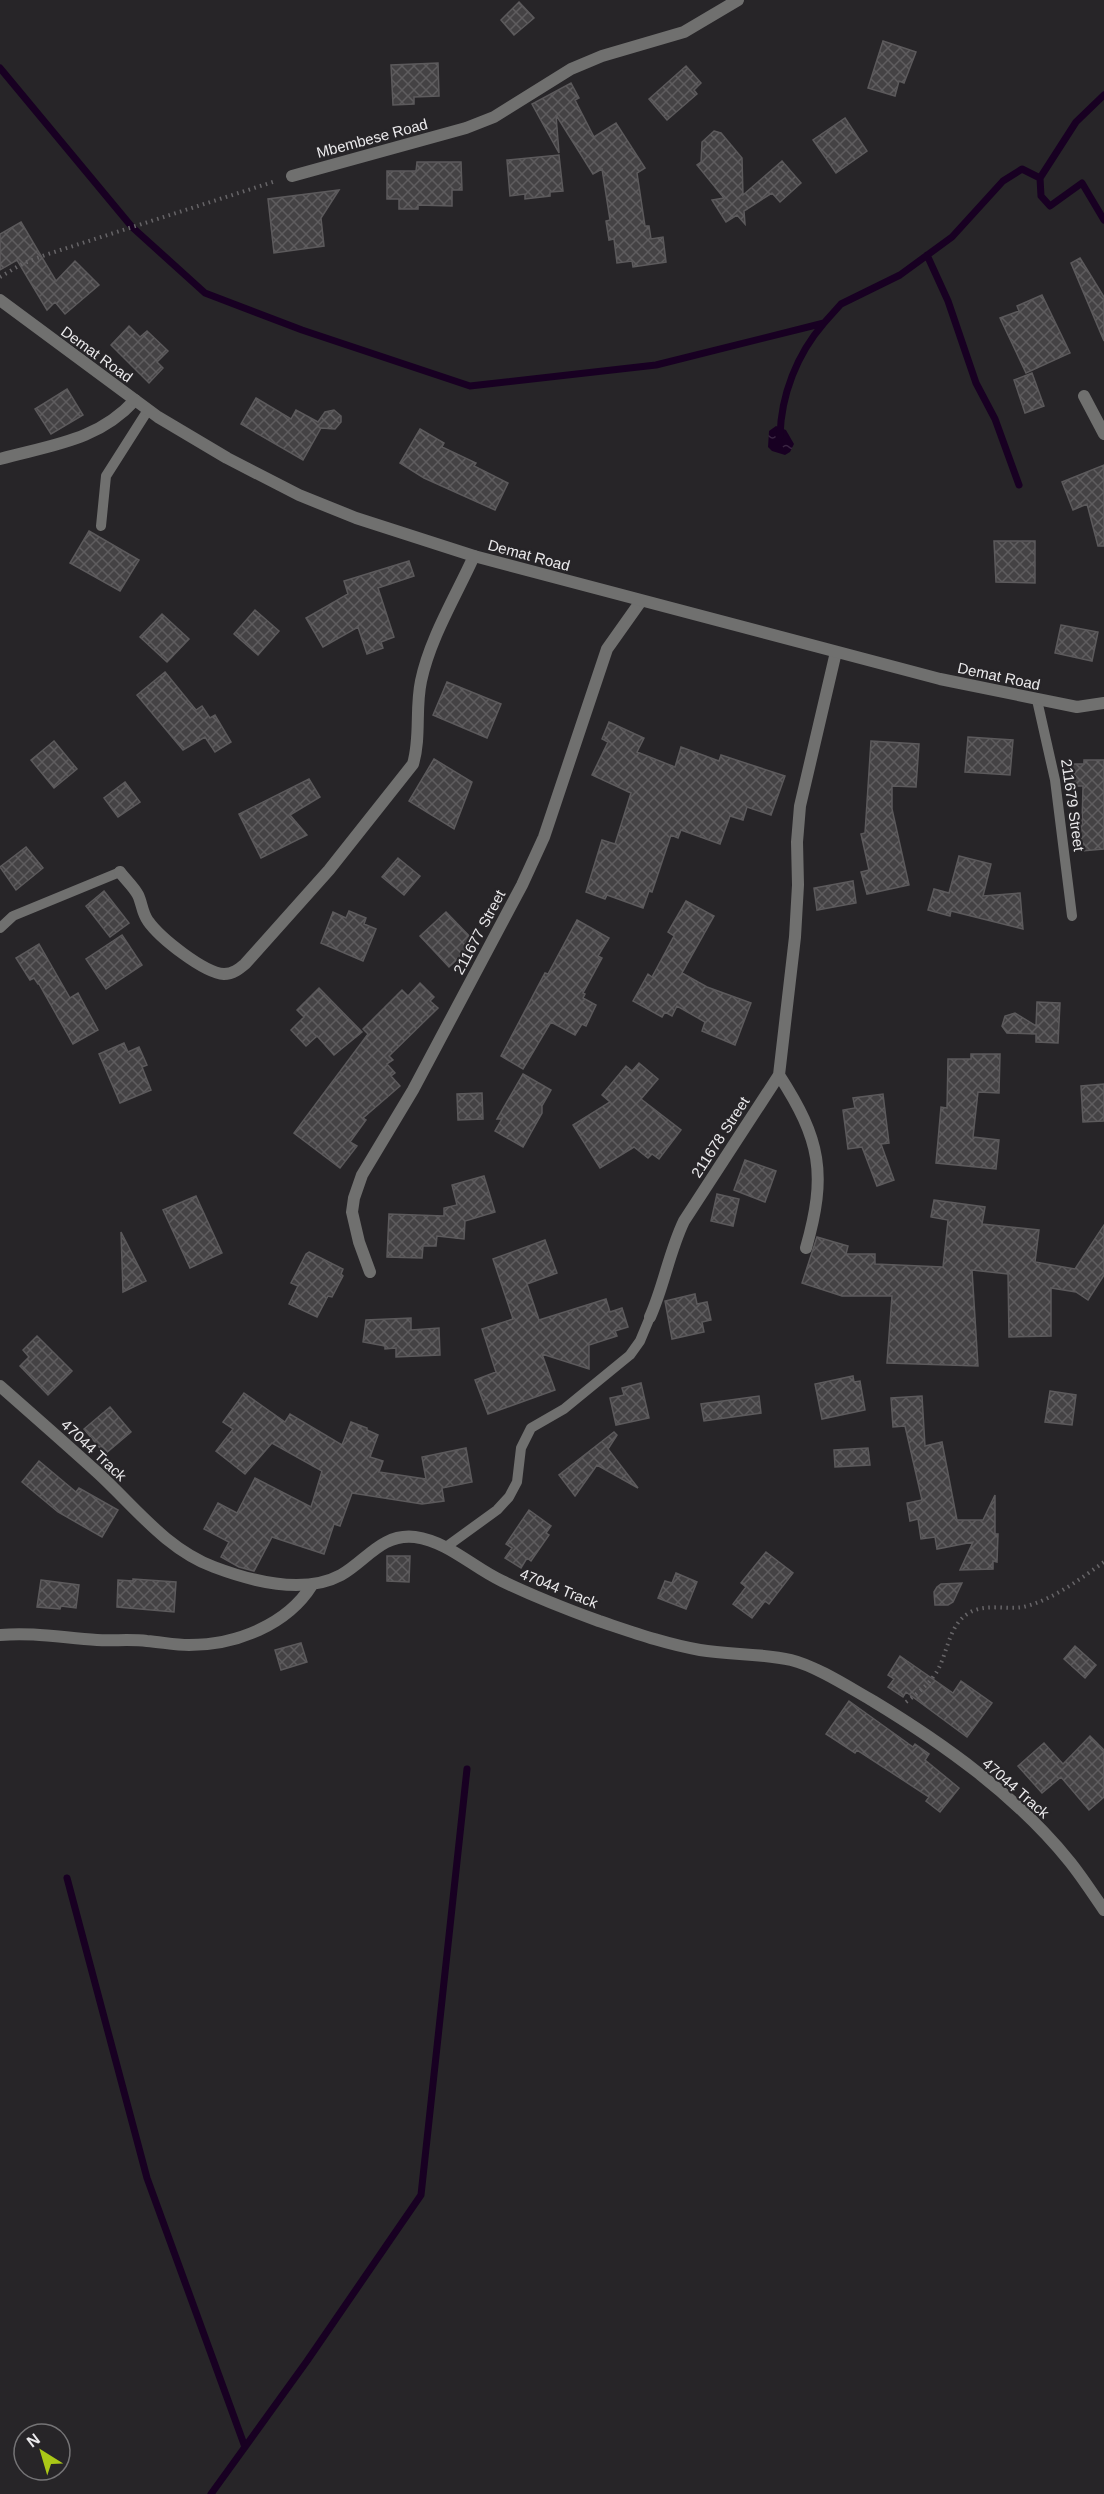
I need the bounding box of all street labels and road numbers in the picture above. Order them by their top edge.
street label: Mbembese Road [315,115,429,161]
street label: Demat Road [58,322,136,386]
street label: Demat Road [486,536,572,574]
street label: Demat Road [956,659,1042,693]
street label: 211679 Street [1058,758,1088,853]
street label: 211677 Street [450,886,509,977]
street label: 211678 Street [688,1093,753,1181]
street label: 47044 Track [58,1416,130,1485]
street label: 47044 Track [518,1565,601,1612]
street label: 47044 Track [979,1755,1053,1822]

